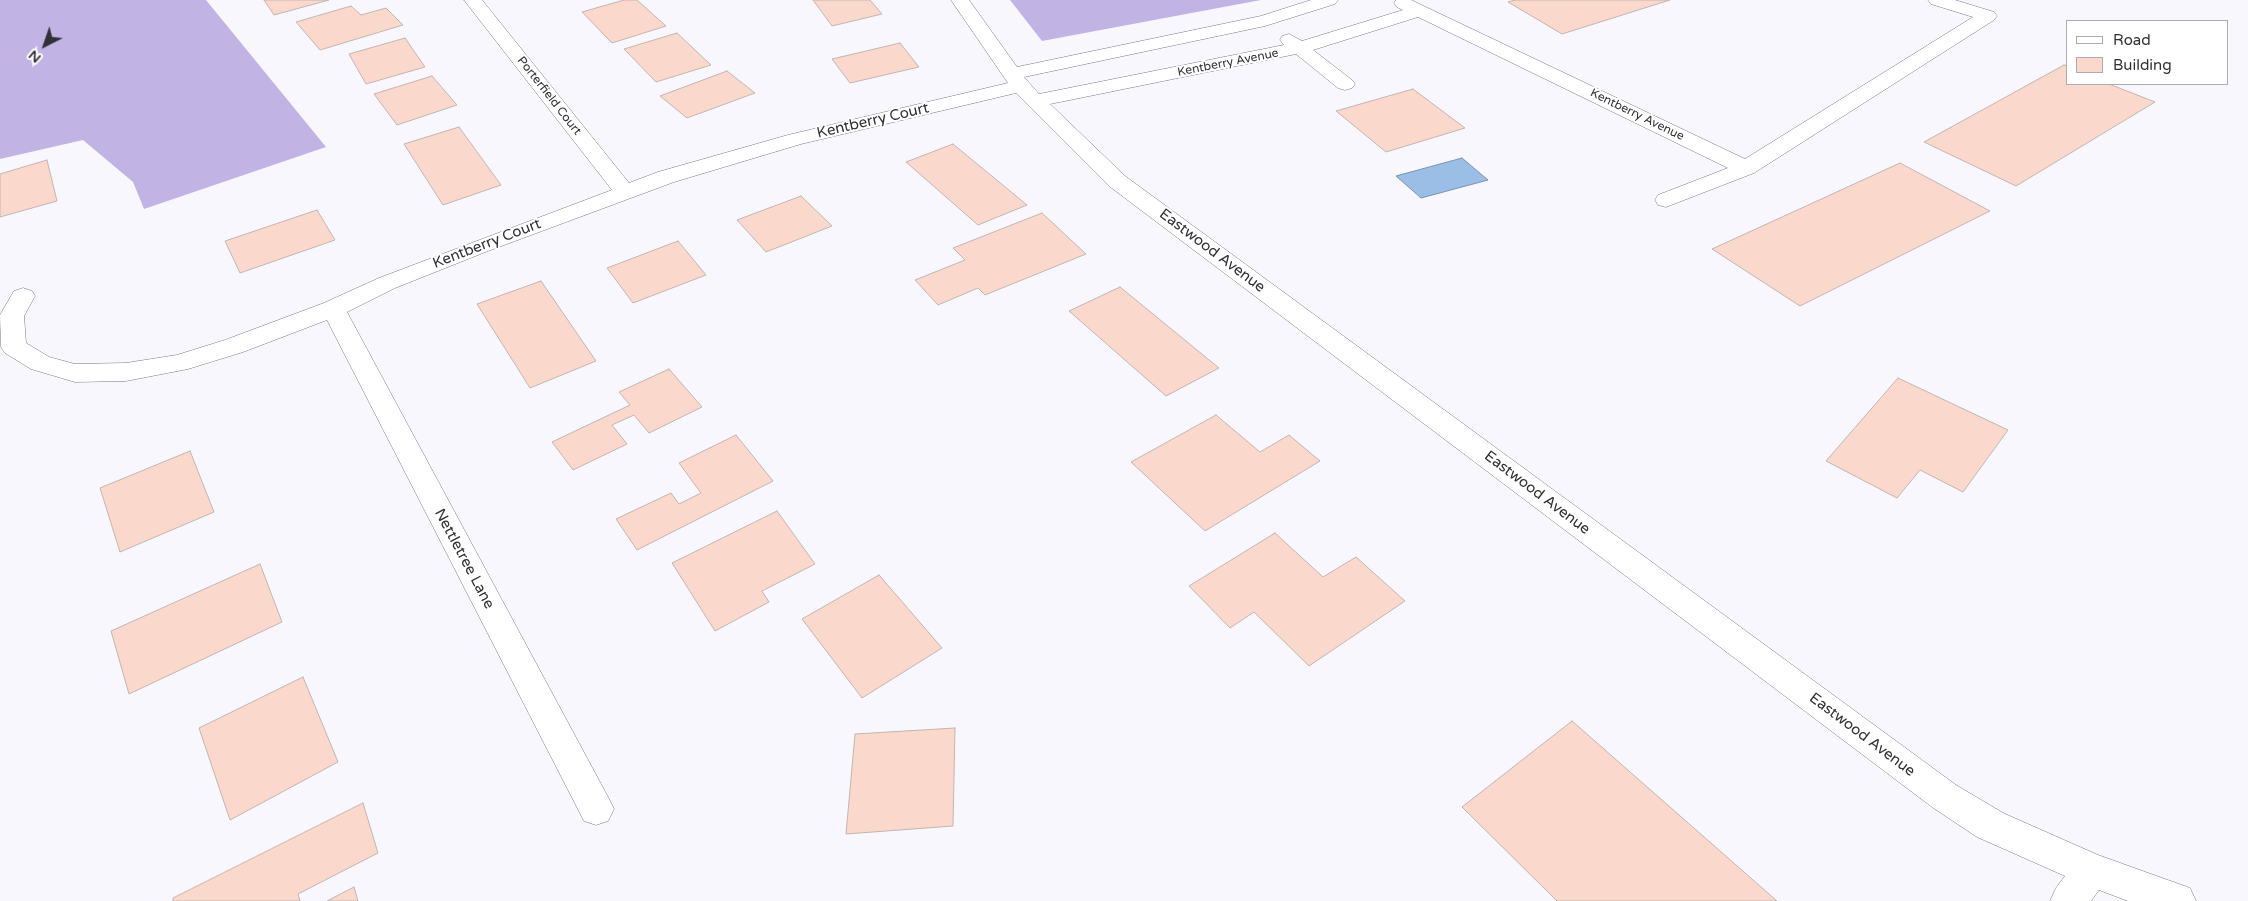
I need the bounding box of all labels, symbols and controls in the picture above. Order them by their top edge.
north arrow [20,20,70,70]
legend [2066,20,2228,85]
text: Road [2113,31,2151,49]
street label: Kentberry Avenue [1176,46,1280,80]
text: N [25,47,45,67]
street label: Porterfield Court [514,54,584,138]
text: Building [2113,56,2172,74]
street label: Kentberry Avenue [1588,86,1686,144]
street label: Kentberry Court [815,99,931,143]
street label: Eastwood Avenue [1156,205,1268,297]
street label: Kentberry Court [430,215,544,273]
street label: Eastwood Avenue [1481,447,1593,539]
street label: Nettletree Lane [430,506,498,612]
street label: Eastwood Avenue [1806,689,1918,781]

